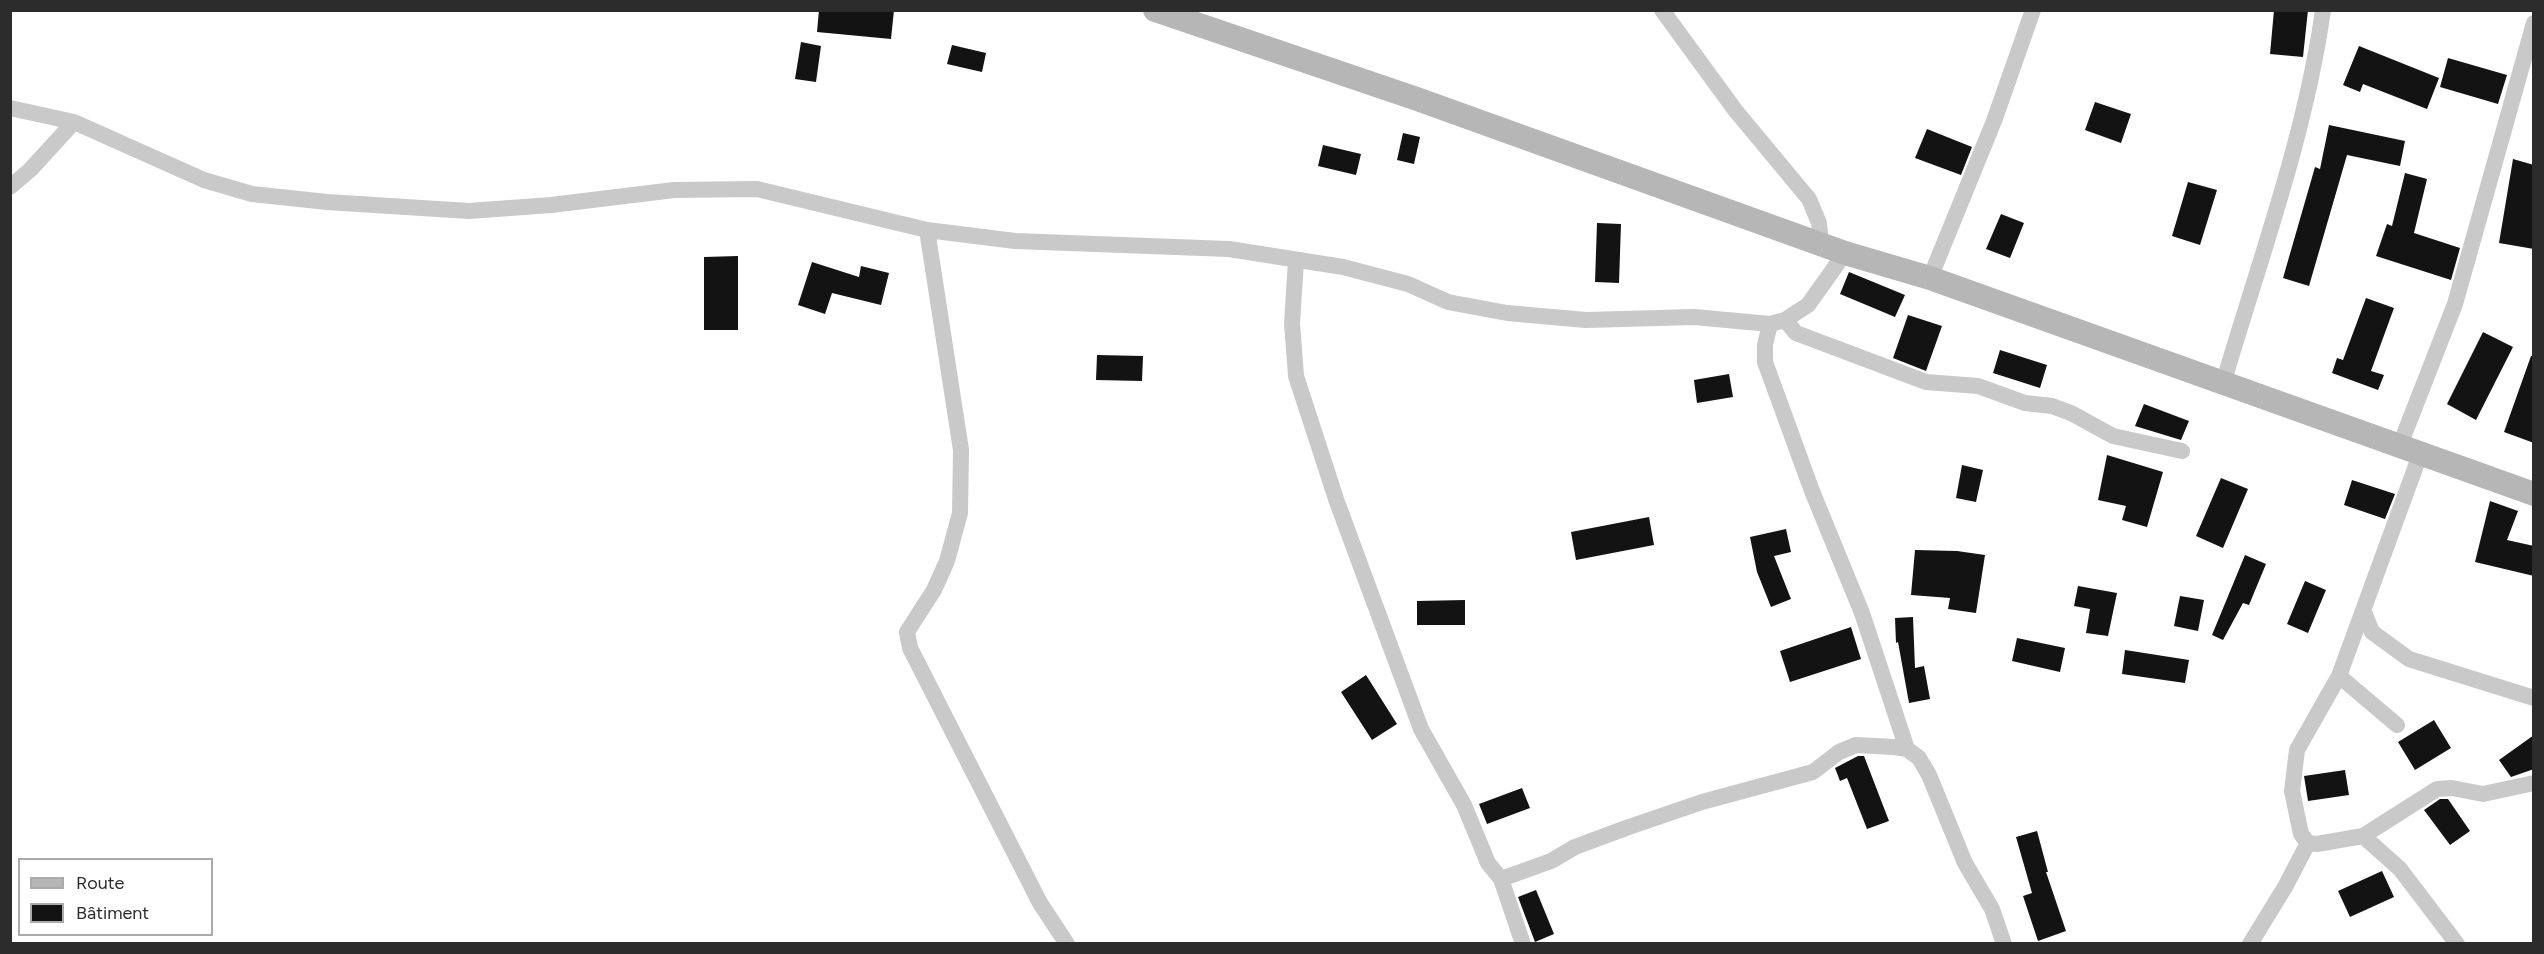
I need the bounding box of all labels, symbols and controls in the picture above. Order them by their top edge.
legend [18,858,213,936]
text: Route [76,872,124,894]
text: Bâtiment [76,902,149,924]

